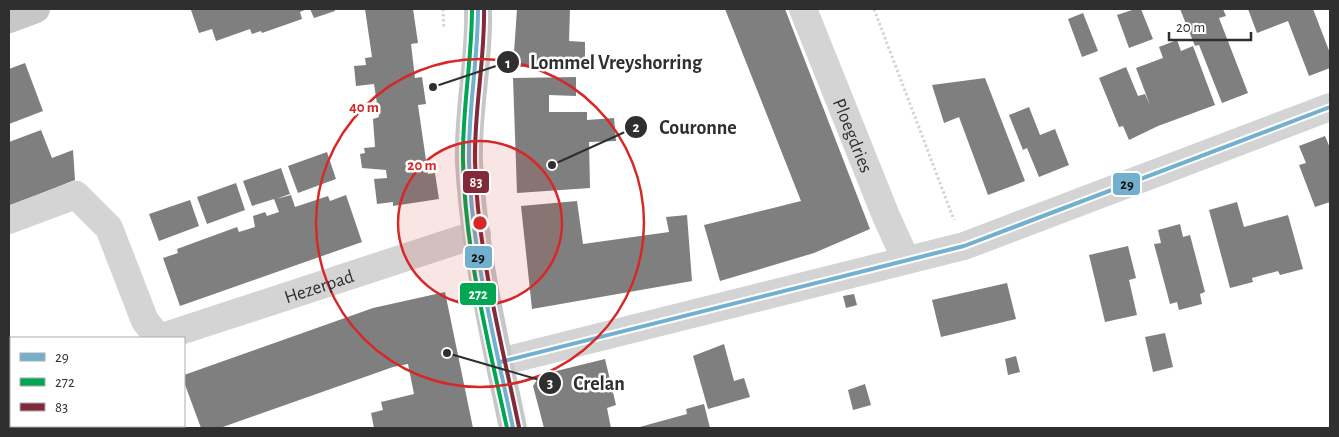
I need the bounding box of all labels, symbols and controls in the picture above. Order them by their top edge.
scale bar [1169,10,1252,42]
text: 20 m [1176,20,1205,35]
callout: Lommel Vreyshorring [495,45,713,80]
text: Lommel Vreyshorring [530,53,703,73]
text: 1 [505,56,511,71]
street label: Ploegdries [829,96,876,176]
text: 40 m [349,100,379,115]
callout: Couronne [624,109,746,144]
text: Couronne [659,118,737,138]
text: 2 [632,120,640,135]
text: 20 m [407,158,437,173]
line badge: 83 [462,170,490,194]
line badge: 29 [1112,172,1141,196]
text: 83 [470,176,482,190]
text: 29 [1120,178,1134,192]
centre of rings [471,214,489,232]
line badge: 29 [464,245,493,269]
text: 29 [471,251,485,265]
street label: Hezerpad [282,267,357,307]
line badge: 272 [459,282,497,306]
text: 272 [468,288,488,302]
legend [10,337,185,427]
text: 29 [55,350,69,365]
callout: Crelan [538,365,635,400]
text: Crelan [573,374,625,394]
text: 272 [55,375,75,390]
text: 3 [547,376,553,391]
text: 83 [55,400,68,415]

